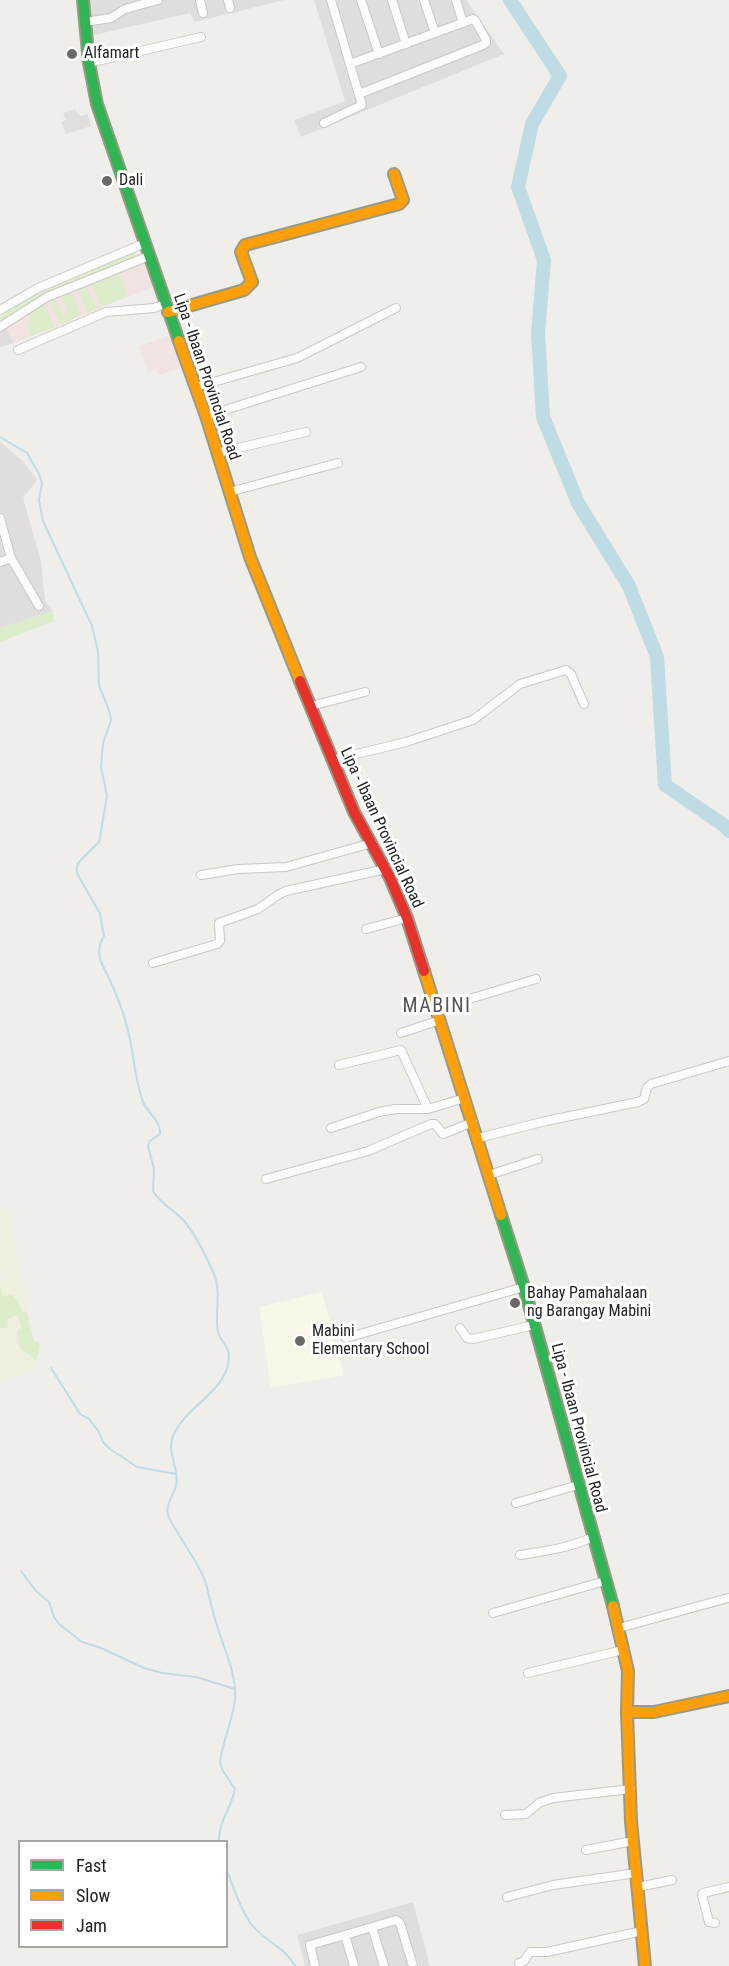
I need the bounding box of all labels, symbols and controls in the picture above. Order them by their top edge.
place label: Alfamart [84,44,139,64]
marker: Alfamart [65,47,79,61]
place label: Dali [119,171,143,191]
marker: Dali [100,174,114,188]
street label: Lipa - Ibaan Provincial Road [168,291,244,463]
street label: Lipa - Ibaan Provincial Road [335,745,427,911]
district label: MABINI [402,995,472,1019]
place label: Bahay Pamahalaan ng Barangay Mabini [527,1284,651,1322]
marker: Bahay Pamahalaan ng Barangay Mabini [508,1296,522,1310]
place label: Mabini Elementary School [312,1322,429,1360]
marker: Mabini Elementary School [293,1334,307,1348]
street label: Lipa - Ibaan Provincial Road [546,1341,610,1515]
legend [18,1840,228,1948]
text: Fast [76,1855,107,1876]
text: Slow [76,1885,110,1906]
text: Jam [76,1915,107,1936]

